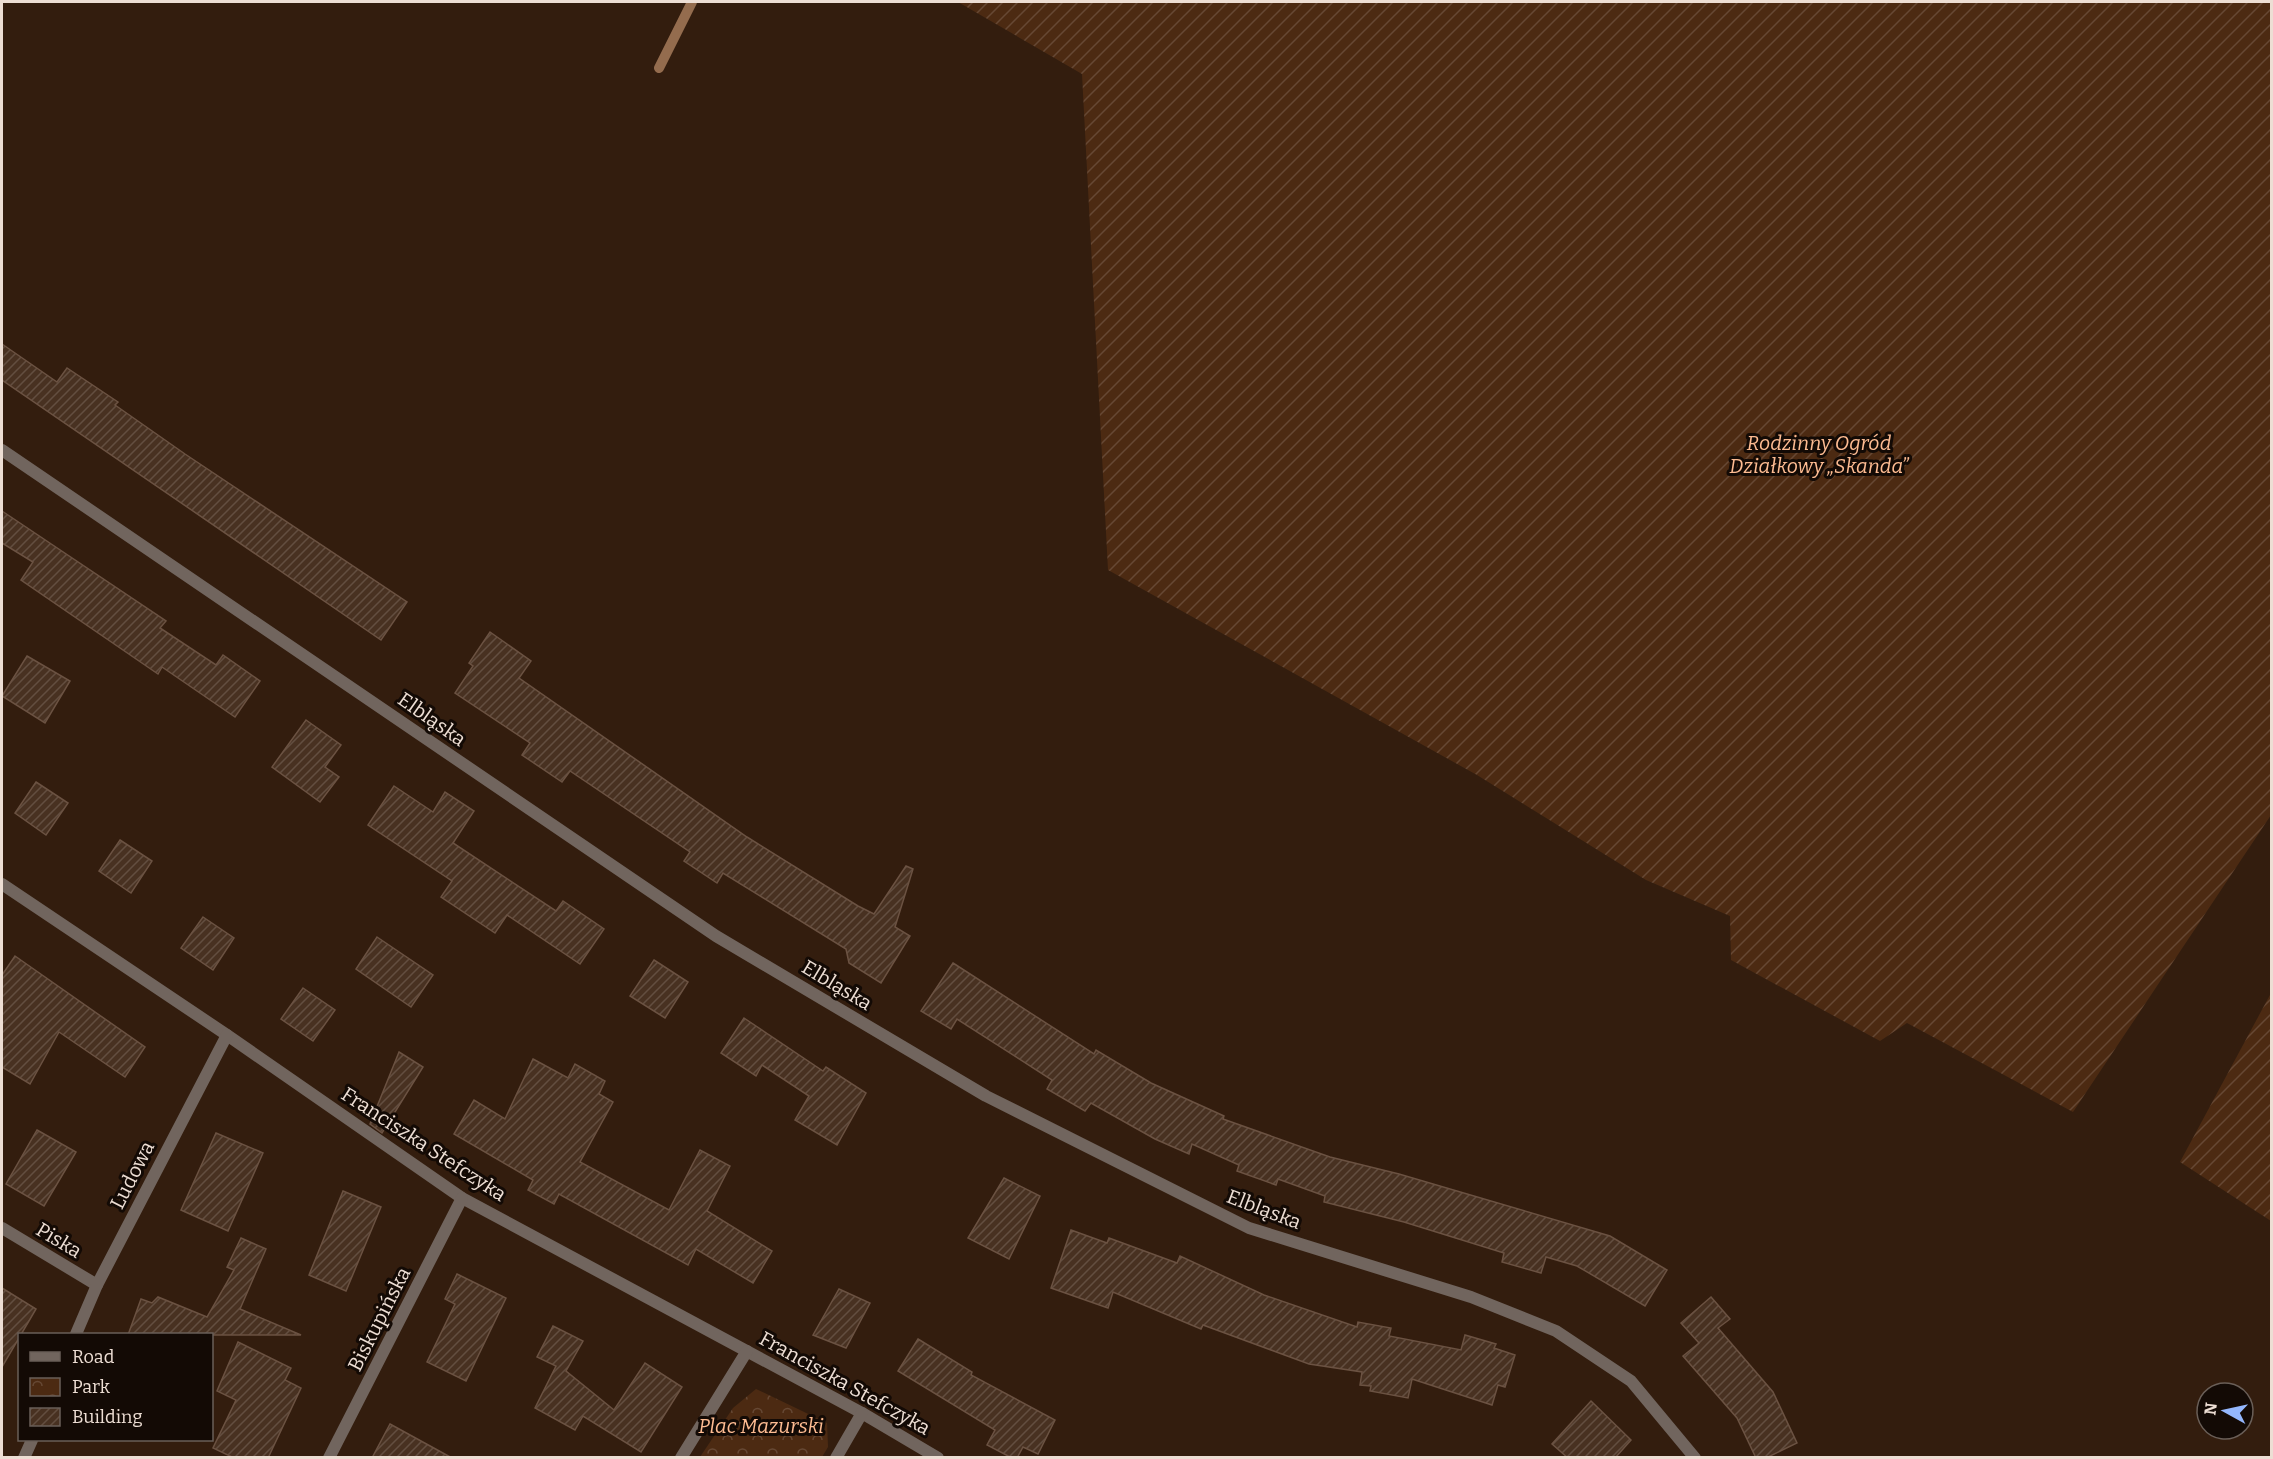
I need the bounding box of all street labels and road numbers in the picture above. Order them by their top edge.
street label: Elbląska [393,687,471,751]
street label: Elbląska [798,955,876,1015]
street label: Franciszka Stefczyka [337,1082,511,1206]
street label: Ludowa [105,1137,159,1213]
street label: Elbląska [1224,1184,1305,1234]
street label: Piska [32,1217,86,1263]
street label: Biskupińska [343,1263,415,1375]
street label: Franciszka Stefczyka [755,1326,935,1440]

